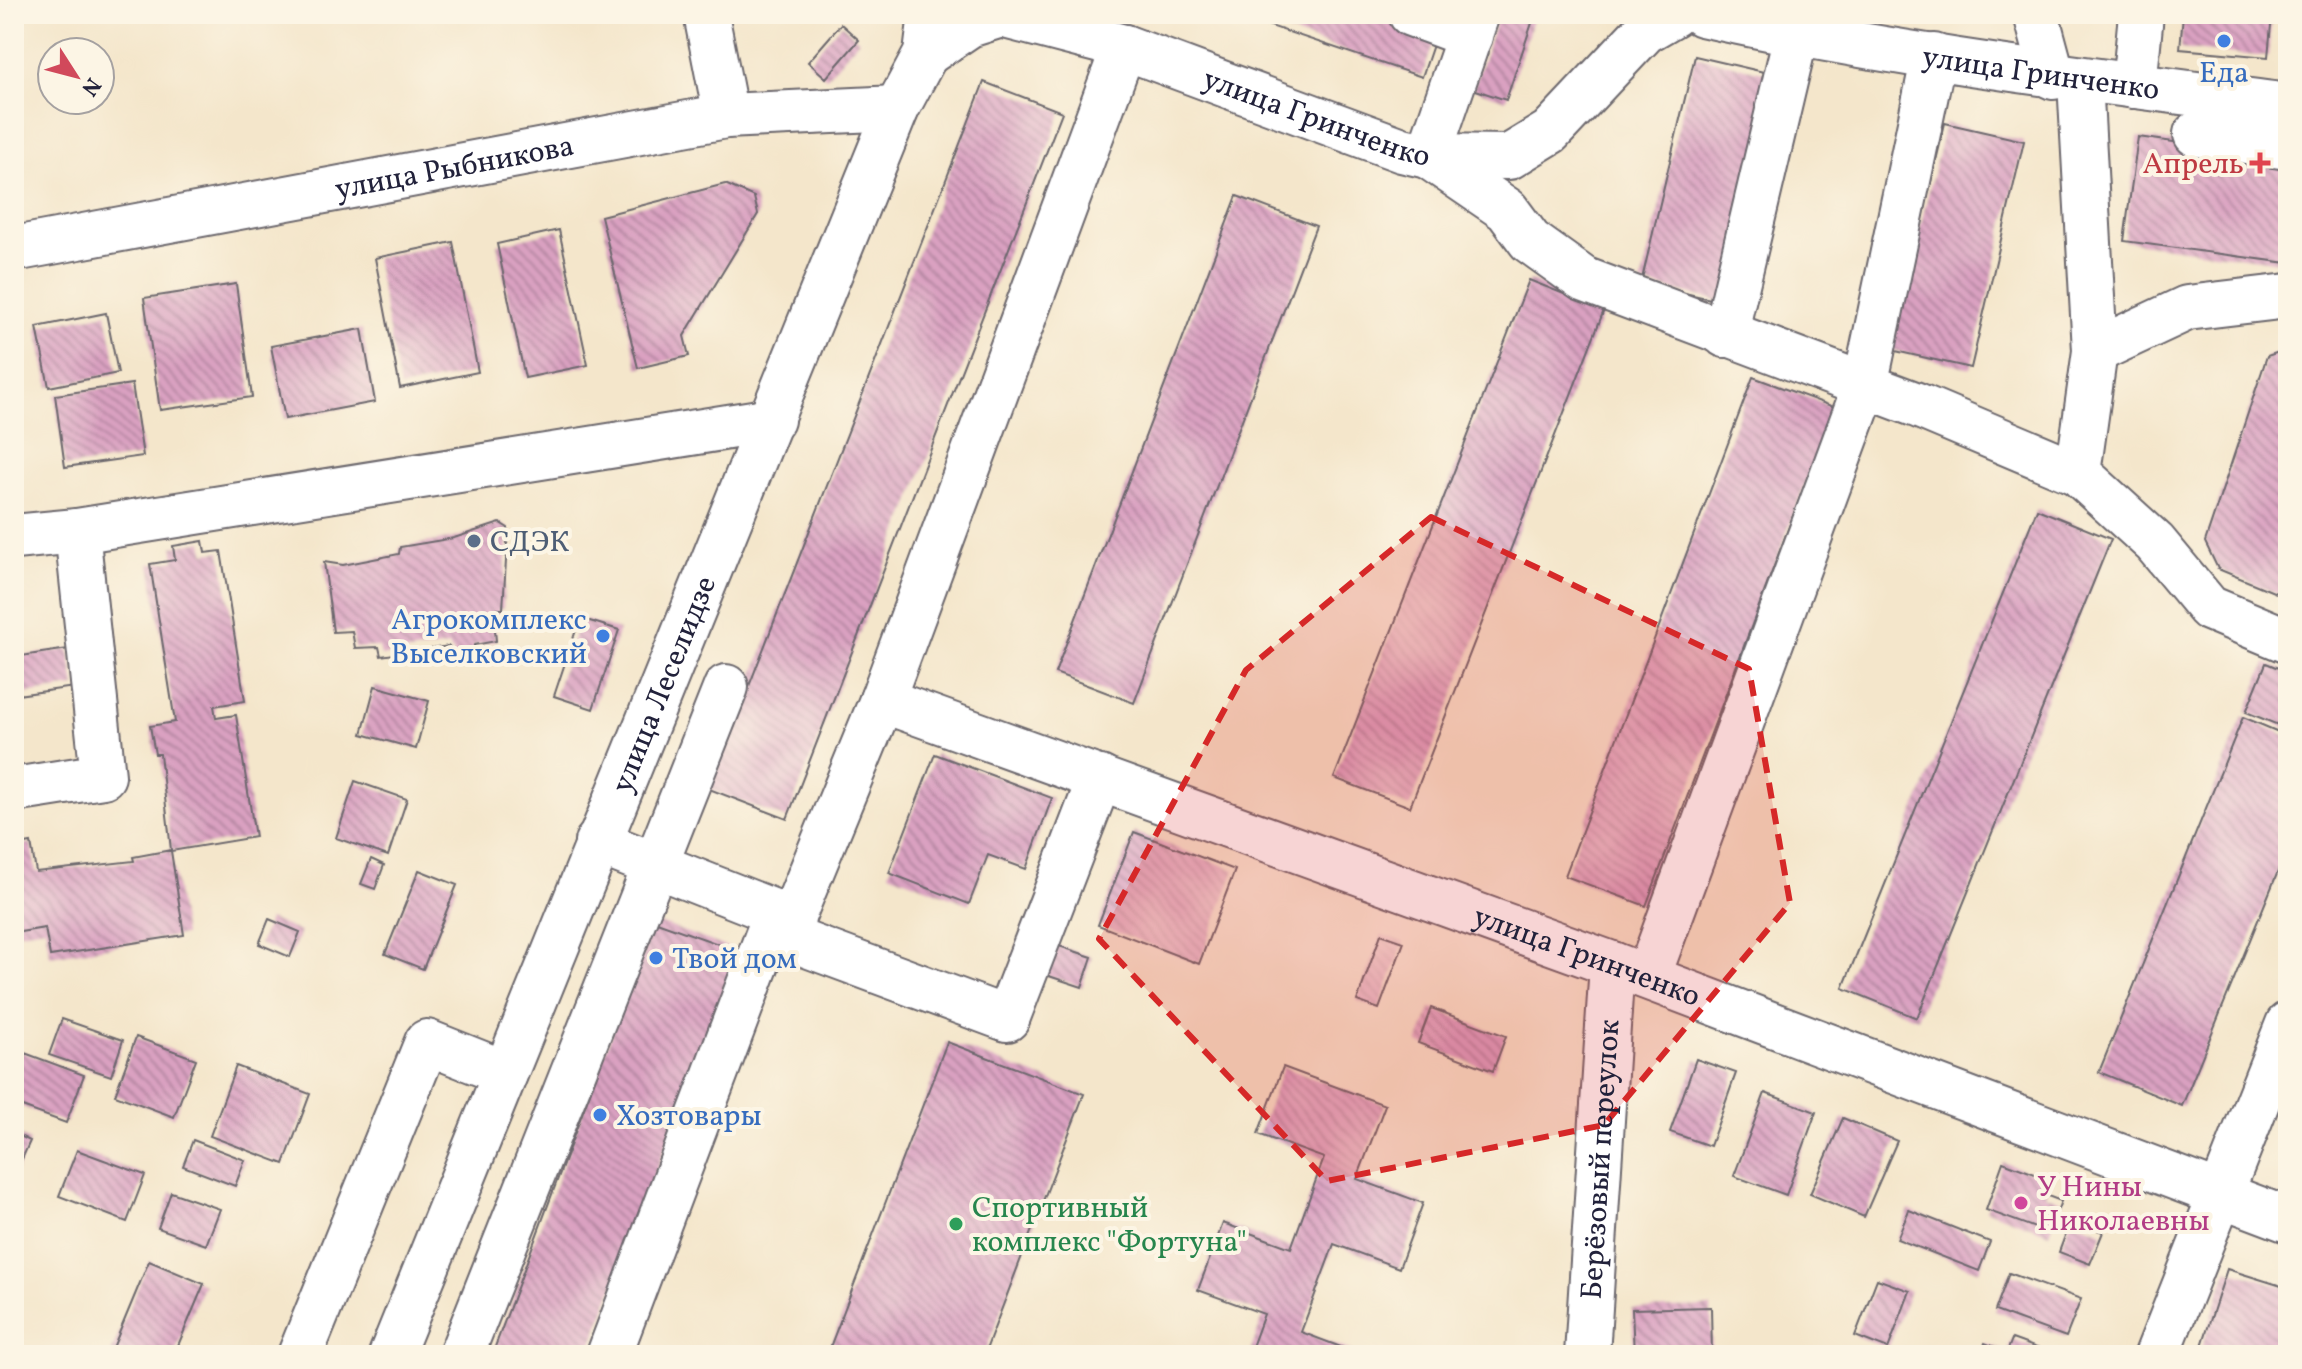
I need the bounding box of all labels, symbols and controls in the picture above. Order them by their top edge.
marker: Еда [2215,32,2233,50]
north arrow [36,36,116,116]
street label: улица Гринченко [1919,37,2162,112]
place label: Еда [2199,53,2249,95]
street label: улица Гринченко [1197,59,1434,179]
text: N [73,71,107,102]
street label: улица Рыбникова [332,126,578,212]
place label: Апрель [2142,144,2244,186]
marker: Апрель [2251,154,2269,172]
place label: СДЭК [490,522,570,564]
marker: СДЭК [465,532,483,550]
street label: улица Леселидзе [602,570,728,800]
place label: Агрокомплекс Выселковский [390,600,587,676]
marker: Агрокомплекс Выселковский [594,627,612,645]
street label: улица Гринченко [1467,897,1706,1019]
place label: Твой дом [672,939,797,981]
marker: Твой дом [647,949,665,967]
street label: Берёзовый переулок [1572,1018,1631,1301]
place label: Хозтовары [616,1096,762,1138]
marker: Хозтовары [591,1106,609,1124]
place label: У Нины Николаевны [2037,1167,2210,1243]
place label: Спортивный комплекс "Фортуна" [972,1188,1247,1264]
marker: У Нины Николаевны [2012,1194,2030,1212]
marker: Спортивный комплекс "Фортуна" [947,1215,965,1233]

